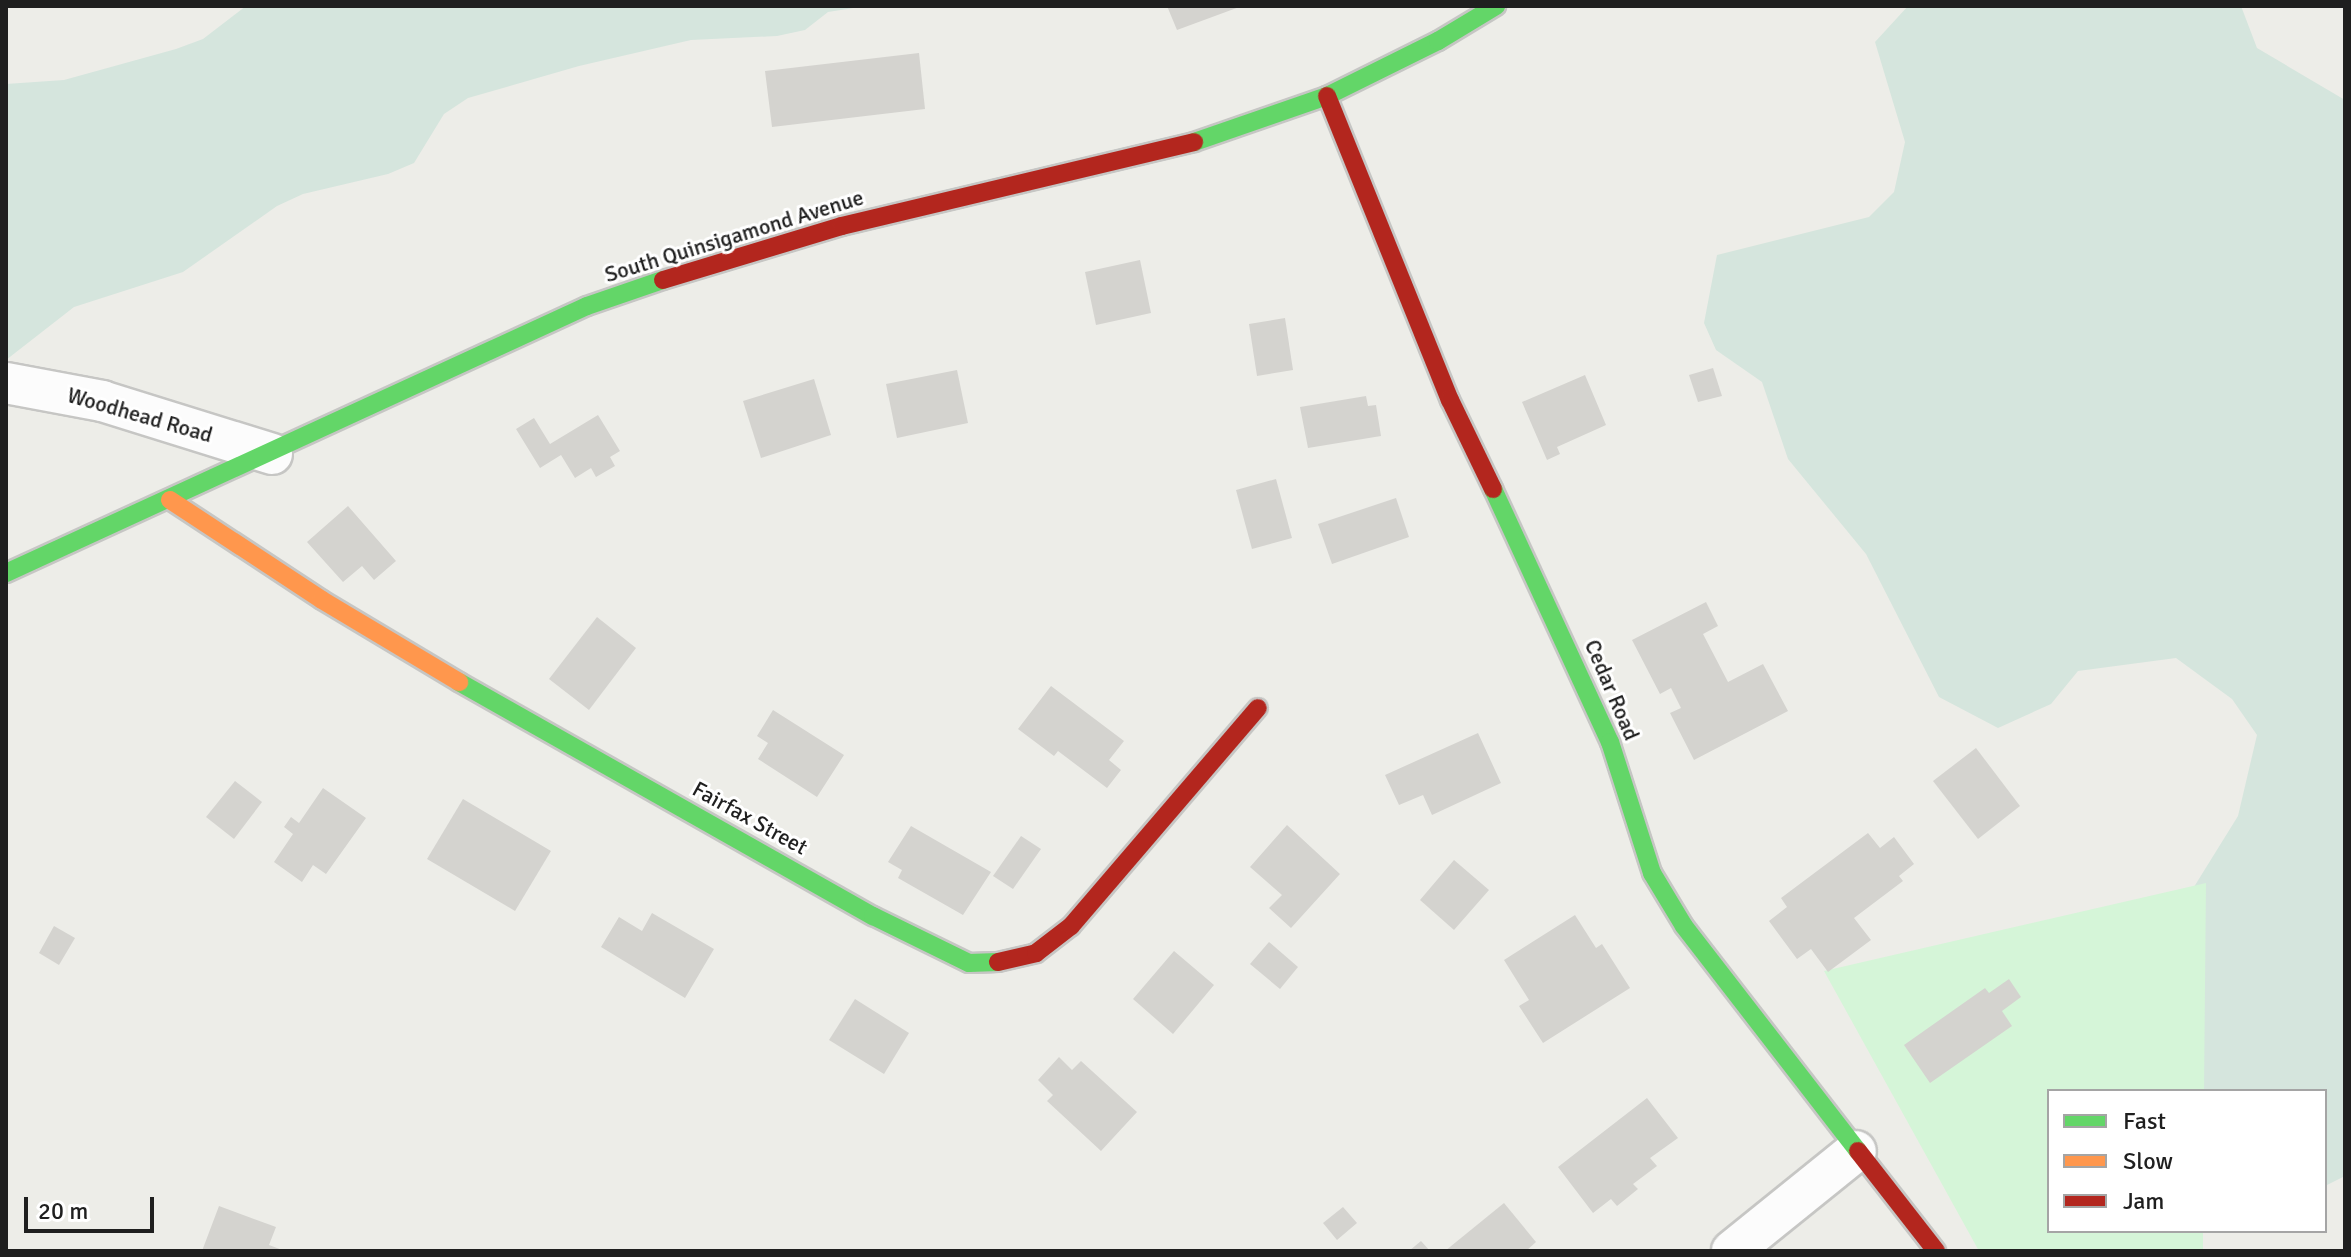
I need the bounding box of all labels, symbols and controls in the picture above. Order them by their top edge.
street label: South Quinsigamond Avenue [601,184,867,288]
street label: Woodhead Road [64,382,216,448]
street label: Cedar Road [1579,636,1645,744]
street label: Fairfax Street [688,776,812,860]
legend [2047,1089,2327,1233]
text: Fast [2123,1106,2166,1136]
text: Slow [2123,1146,2173,1176]
scale bar [28,1181,158,1231]
text: Jam [2123,1186,2164,1216]
text: 20 m [38,1196,88,1226]

